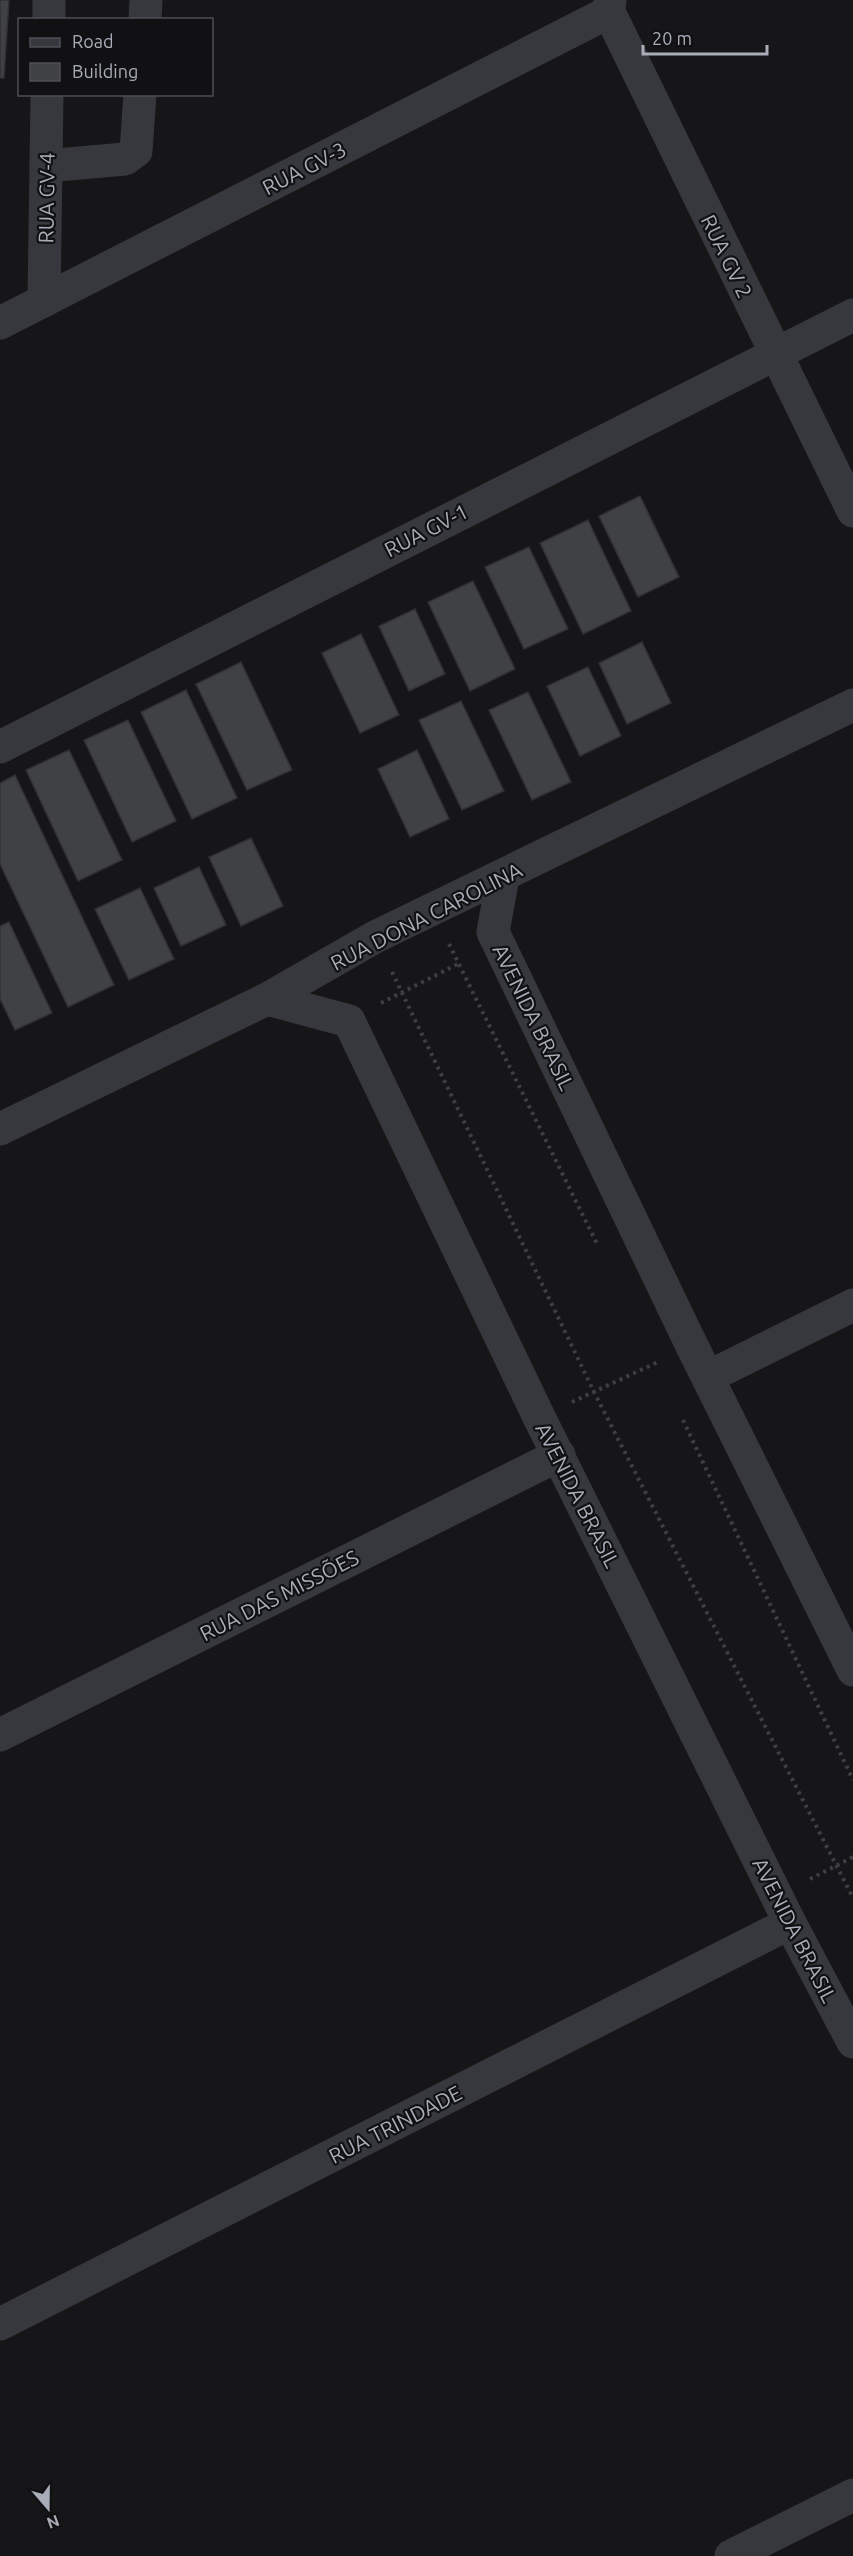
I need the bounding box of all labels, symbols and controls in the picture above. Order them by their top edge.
legend [18,18,213,96]
scale bar [643,18,768,56]
text: 20 m [652,28,692,48]
text: Road [72,31,114,51]
text: Building [72,61,138,81]
street label: RUA GV-3 [258,137,350,199]
street label: RUA GV-4 [33,152,59,244]
street label: RUA GV 2 [697,210,757,302]
street label: RUA GV-1 [380,499,472,561]
street label: RUA DONA CAROLINA [326,857,526,975]
street label: AVENIDA BRASIL [488,940,580,1094]
street label: AVENIDA BRASIL [531,1419,625,1572]
street label: RUA DAS MISSÕES [196,1545,362,1645]
street label: AVENIDA BRASIL [748,1854,842,2007]
street label: RUA TRINDADE [325,2080,465,2168]
north arrow [18,2478,78,2538]
text: N [44,2512,62,2533]

